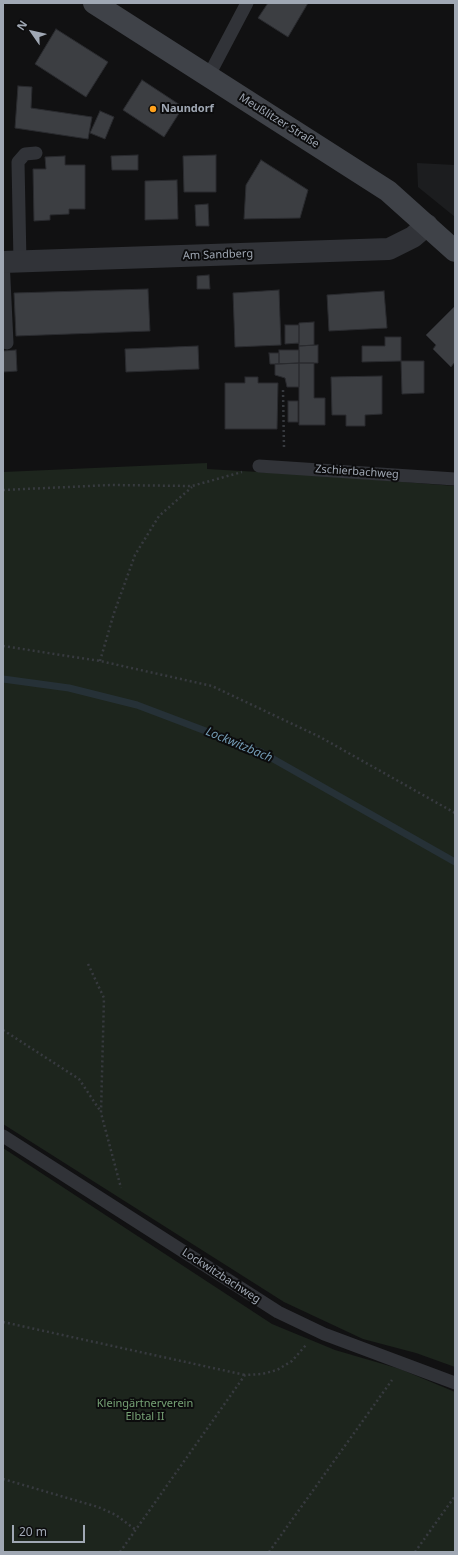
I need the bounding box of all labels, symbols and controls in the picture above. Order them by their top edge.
north arrow [12,12,52,52]
text: N [13,17,30,33]
street label: Meußlitzer Straße [236,91,322,151]
place label: Naundorf [161,102,214,116]
marker: Naundorf [148,104,158,114]
street label: Am Sandberg [183,247,253,263]
street label: Zschierbachweg [315,462,399,482]
water label: Lockwitzbach [203,724,275,766]
street label: Lockwitzbachweg [179,1246,263,1306]
park label: Kleingärtnerverein Elbtal II [97,1397,193,1423]
scale bar [14,1517,87,1543]
text: 20 m [19,1523,47,1540]

